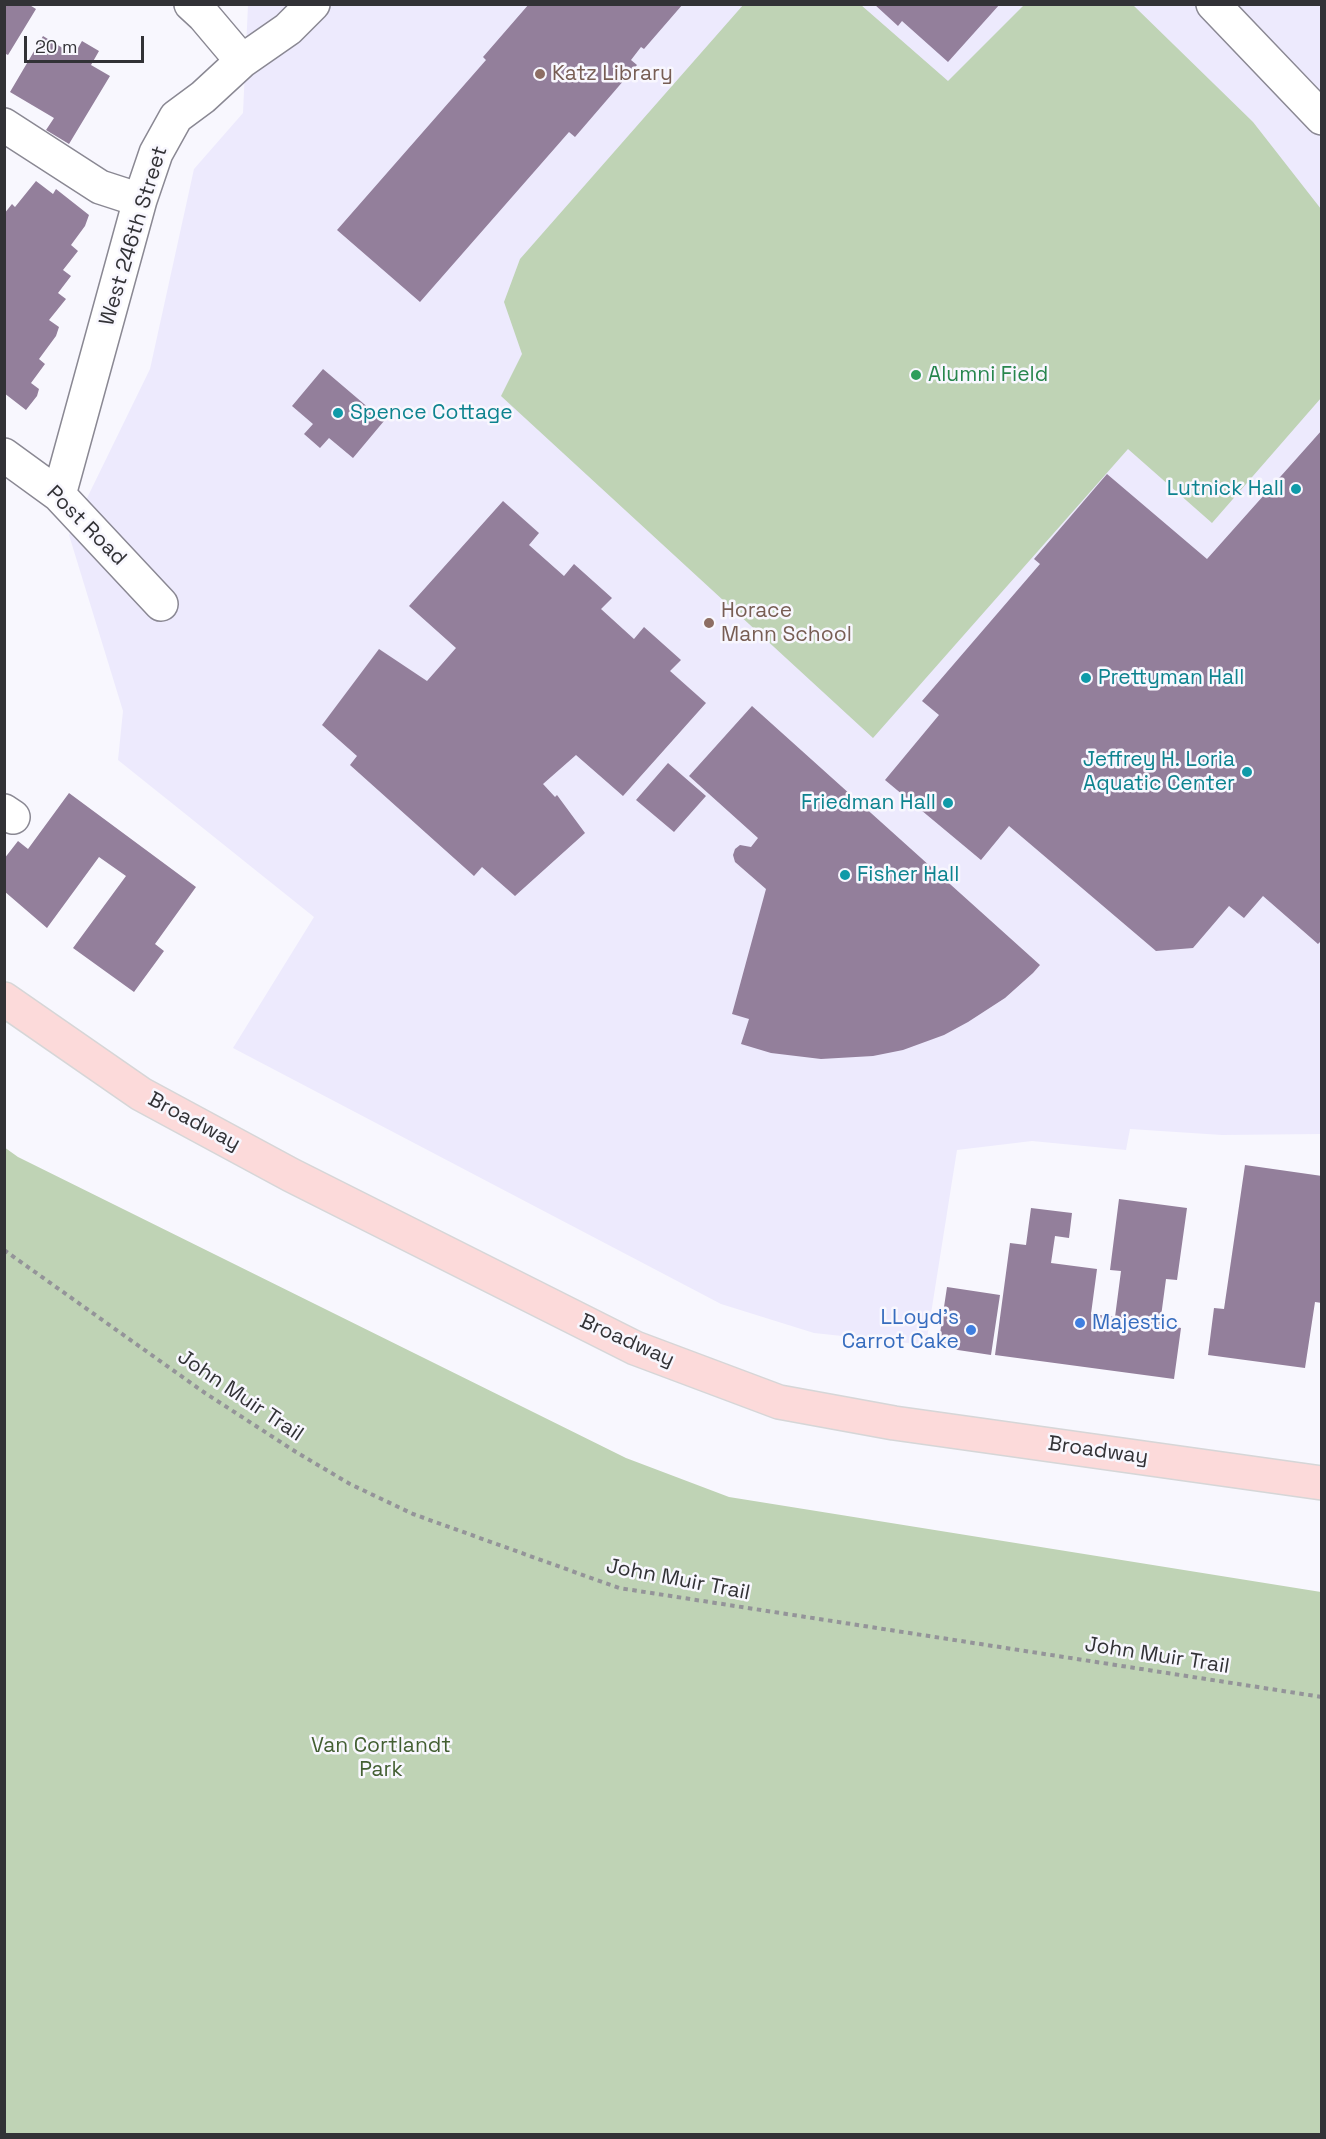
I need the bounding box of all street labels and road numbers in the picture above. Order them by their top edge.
street label: West 246th Street [95,143,173,329]
street label: Post Road [41,481,131,571]
street label: Broadway [143,1087,245,1157]
street label: Broadway [576,1309,678,1373]
street label: John Muir Trail [172,1345,308,1447]
street label: Broadway [1046,1431,1150,1471]
street label: John Muir Trail [604,1554,752,1606]
street label: John Muir Trail [1083,1632,1231,1680]

